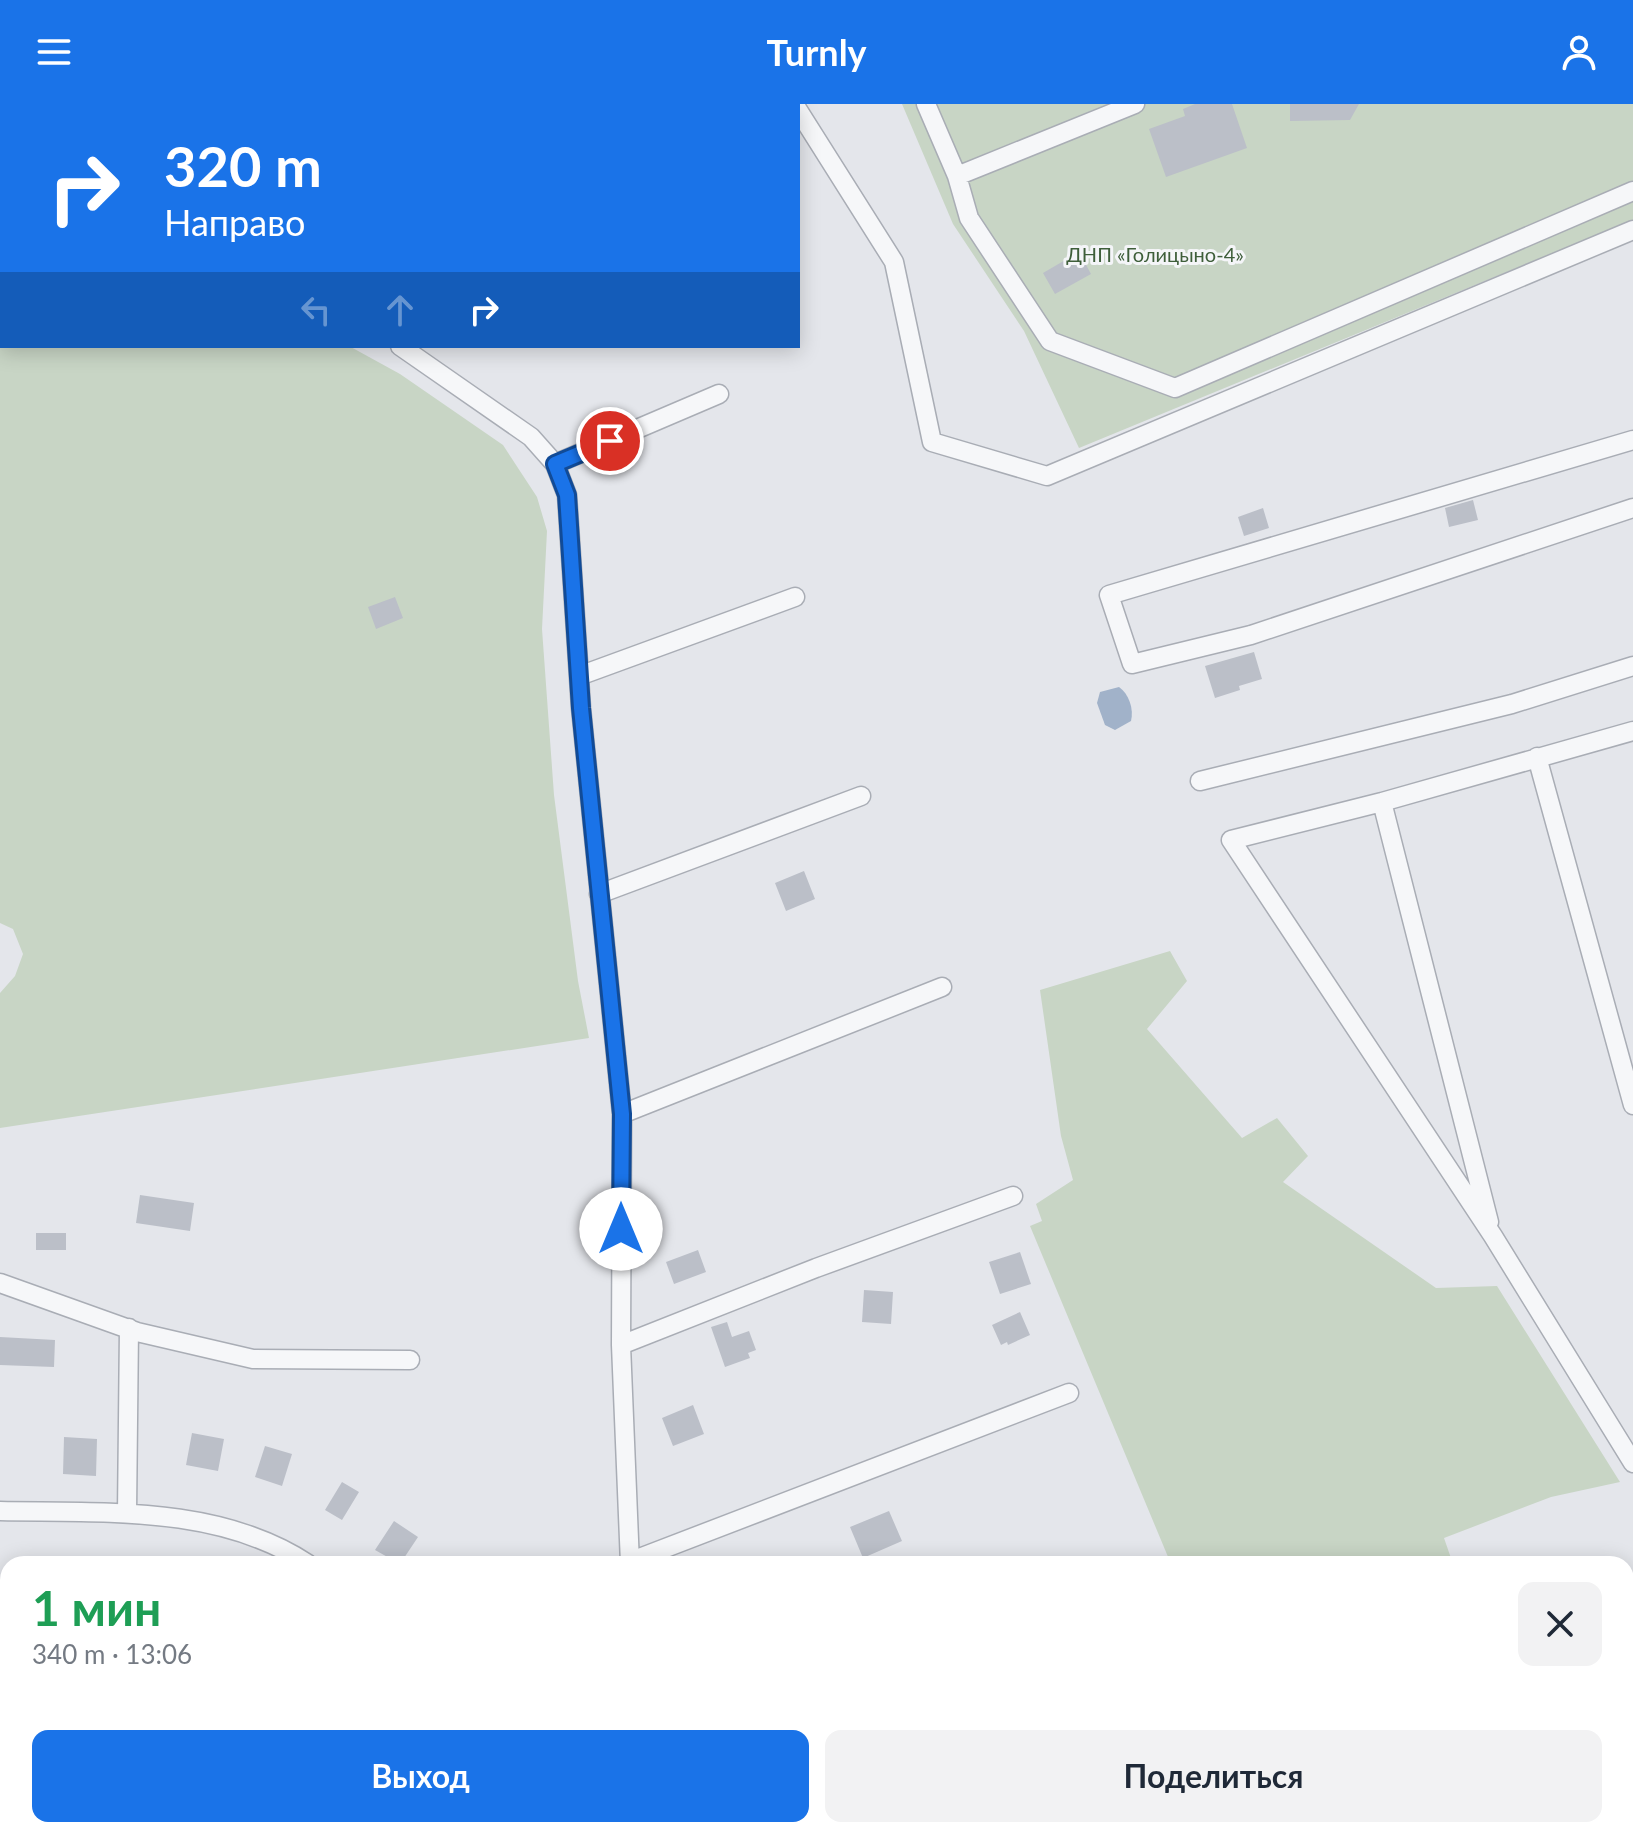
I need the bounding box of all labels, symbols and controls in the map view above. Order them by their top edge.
icon: menu [32,30,76,74]
text: Turnly [766,30,867,74]
icon: person [1557,30,1601,74]
text: 320 m [164,132,322,199]
icon: right [32,136,136,240]
text: Направо [164,200,305,244]
park label: ДНП «Голицыно-4» [1066,242,1244,266]
icon: left [294,288,338,332]
icon: ahead [378,288,422,332]
icon: right [462,288,506,332]
pin [576,407,644,475]
icon: arrive [588,419,632,463]
position arrow [579,1187,663,1271]
text: 1 мин [32,1579,161,1636]
button: close [1518,1582,1602,1666]
text: 340 m · 13:06 [32,1638,192,1670]
button: Выход [32,1730,809,1822]
button: Поделиться [825,1730,1602,1822]

